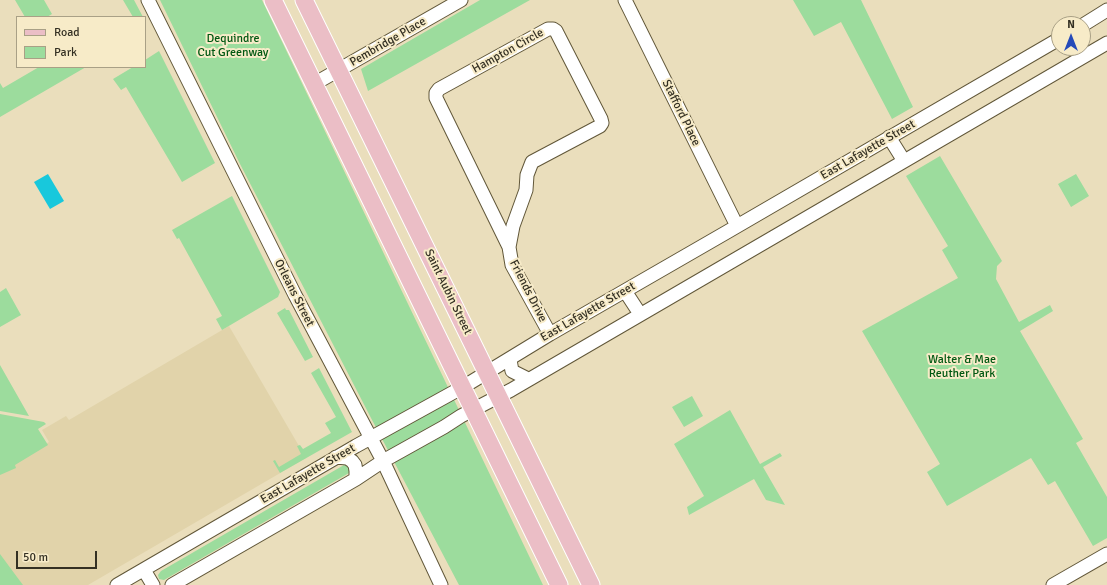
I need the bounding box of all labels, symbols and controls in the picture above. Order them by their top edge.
street label: Pembridge Place [347,14,429,70]
legend [16,16,146,68]
north arrow [1051,16,1091,56]
text: N [1067,18,1075,31]
text: Road [54,25,80,40]
street label: Hampton Circle [470,25,546,77]
park label: Dequindre Cut Greenway [198,32,268,60]
text: Park [54,45,77,60]
street label: Stafford Place [659,77,703,149]
street label: East Lafayette Street [818,117,918,183]
street label: Saint Aubin Street [421,247,475,337]
street label: Orleans Street [271,257,317,329]
street label: Friends Drive [506,258,550,324]
street label: East Lafayette Street [538,279,638,345]
park label: Walter & Mae Reuther Park [928,353,996,381]
street label: East Lafayette Street [258,441,358,507]
scale bar [18,543,99,569]
text: 50 m [23,550,48,565]

